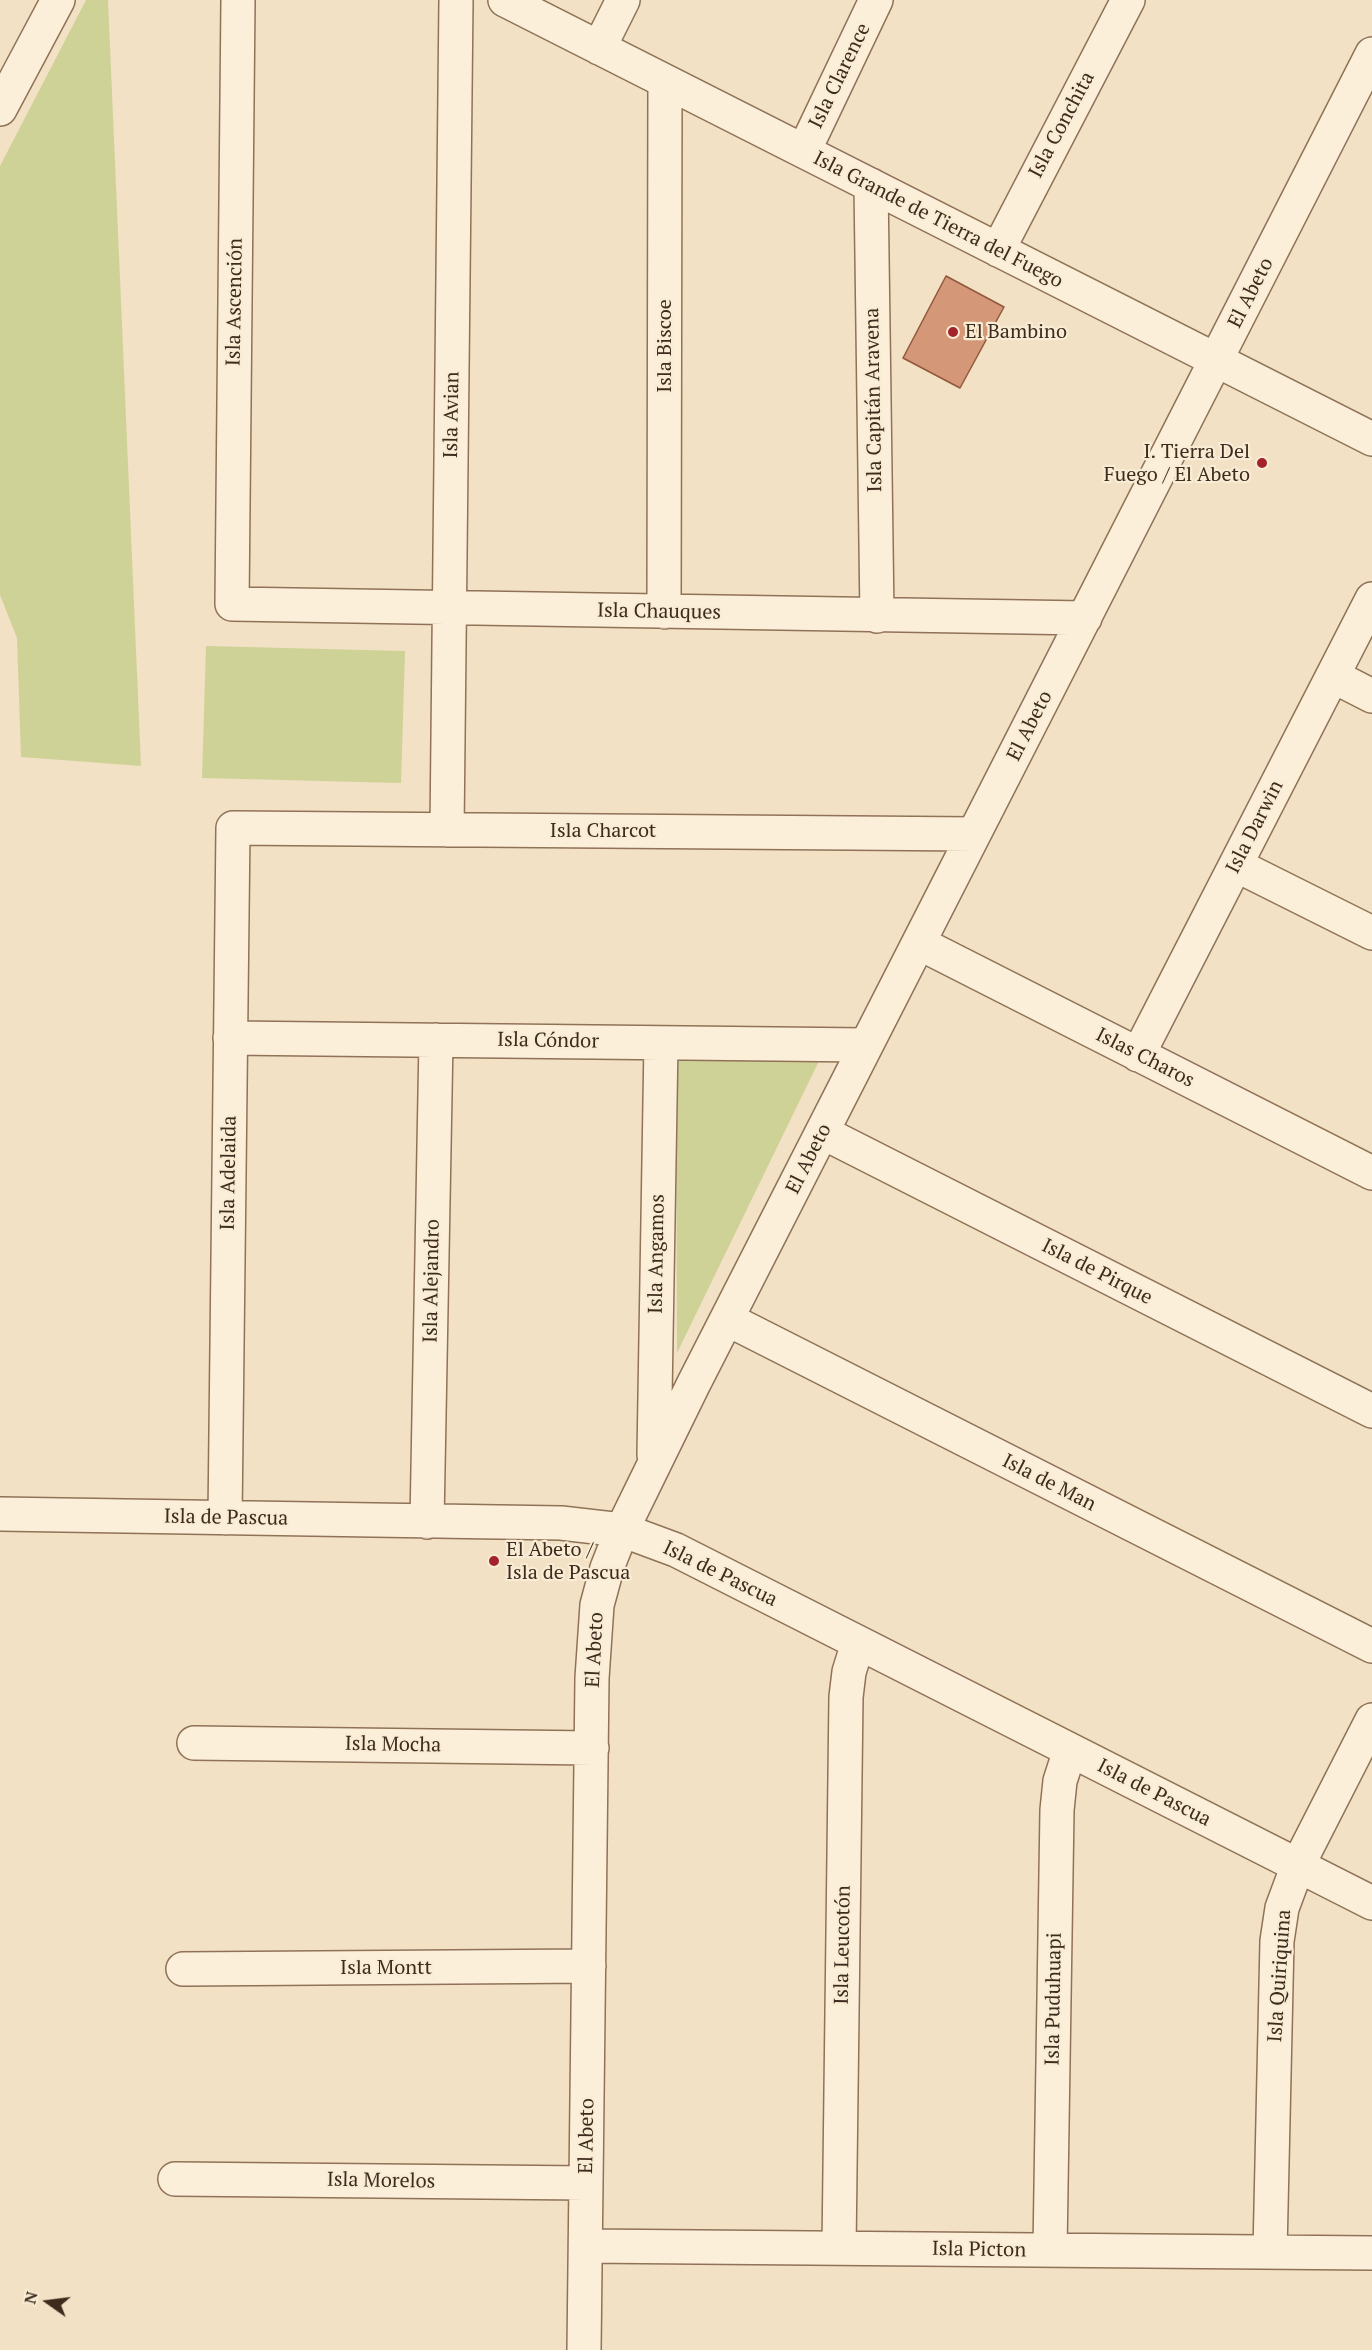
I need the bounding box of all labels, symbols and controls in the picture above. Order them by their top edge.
street label: Isla Clarence [804,19,876,133]
street label: Isla Conchita [1024,68,1100,182]
street label: Isla Grande de Tierra del Fuego [809,146,1067,294]
street label: Isla Ascención [222,238,248,366]
street label: El Abeto [1223,254,1279,332]
street label: Isla Biscoe [653,299,677,393]
street label: Isla Capitán Aravena [860,308,888,492]
place label: El Bambino [965,320,1067,344]
marker: El Bambino [946,325,960,339]
street label: Isla Avian [439,371,465,459]
place label: I. Tierra Del Fuego / El Abeto [1104,440,1250,487]
marker: I. Tierra Del Fuego / El Abeto [1255,456,1269,470]
street label: Isla Chauques [597,599,721,625]
street label: El Abeto [1002,687,1058,765]
street label: Isla Darwin [1221,776,1289,878]
street label: Isla Charcot [550,819,656,843]
street label: Islas Charos [1092,1023,1198,1093]
street label: Isla Cóndor [497,1028,599,1054]
street label: Isla Adelaida [216,1115,242,1231]
street label: El Abeto [781,1120,837,1198]
street label: Isla Angamos [644,1194,670,1314]
street label: Isla Alejandro [419,1219,445,1343]
street label: Isla de Pirque [1038,1234,1156,1310]
street label: Isla de Man [998,1449,1100,1517]
street label: Isla de Pascua [164,1505,288,1531]
street label: Isla de Pascua [659,1536,781,1612]
place label: El Abeto / Isla de Pascua [506,1538,630,1585]
marker: El Abeto / Isla de Pascua [487,1554,501,1568]
street label: El Abeto [581,1612,609,1688]
street label: Isla Mocha [345,1732,441,1758]
street label: Isla de Pascua [1093,1754,1215,1832]
street label: Isla Leucotón [830,1885,856,2005]
street label: Isla Quiriquina [1263,1909,1297,2043]
street label: Isla Puduhuapi [1041,1932,1067,2066]
street label: Isla Montt [340,1956,432,1980]
street label: El Abeto [574,2098,600,2174]
street label: Isla Morelos [327,2168,435,2194]
street label: Isla Picton [932,2237,1026,2263]
north arrow [18,2272,78,2332]
text: N [18,2289,43,2306]

